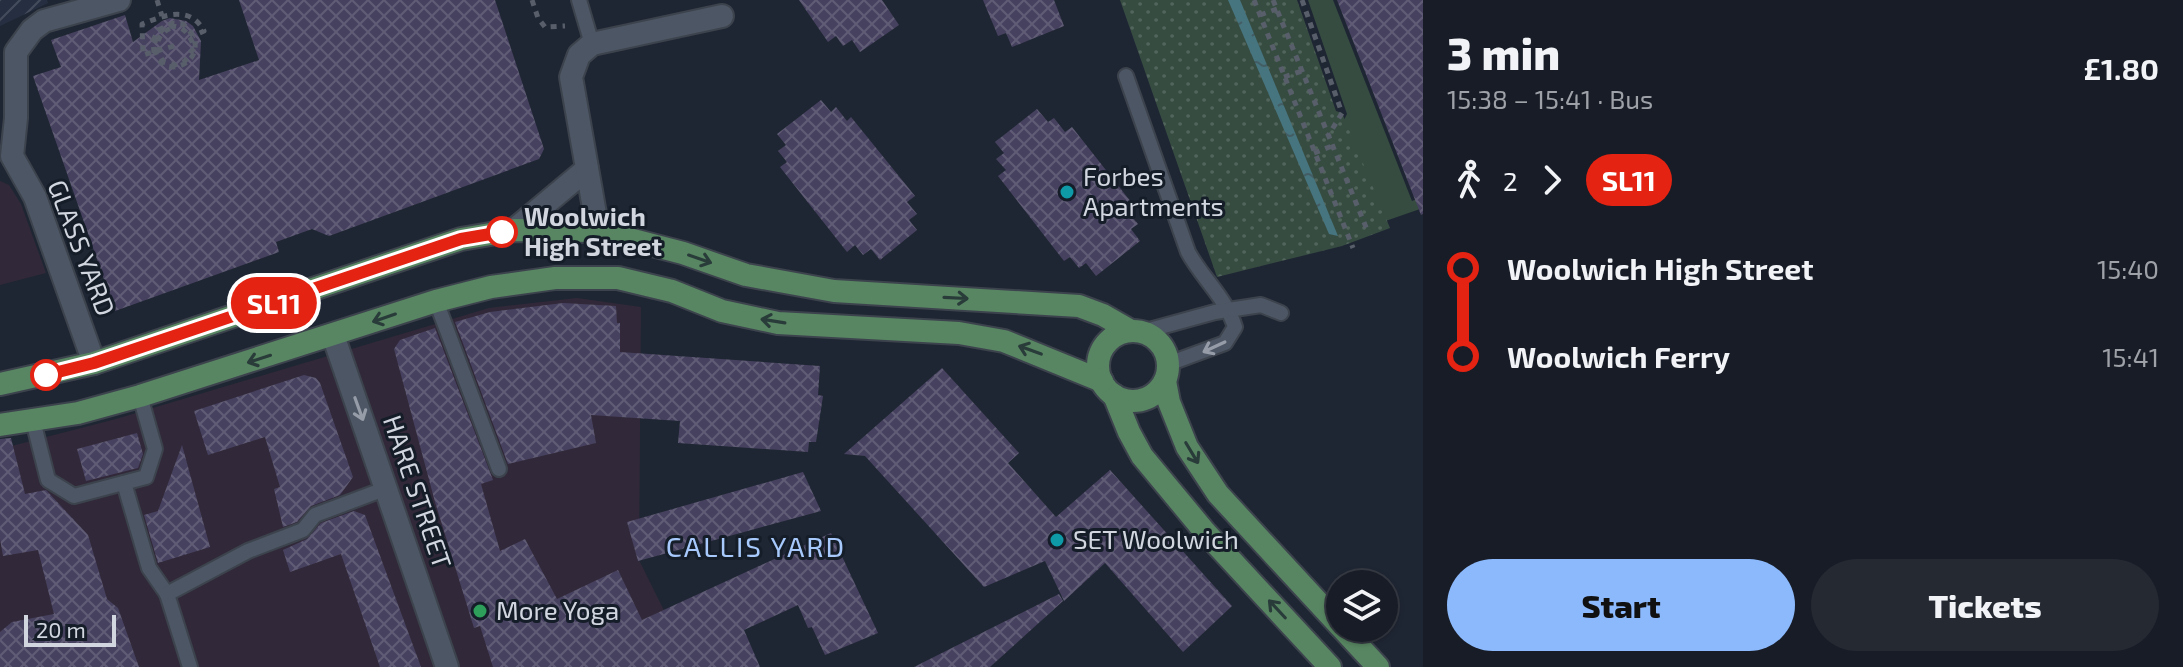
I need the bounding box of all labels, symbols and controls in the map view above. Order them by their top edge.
text: 3 min [1447,26,1560,79]
text: £1.80 [2084,50,2159,86]
text: 15:38 – 15:41 · Bus [1447,83,1653,114]
icon: walk [1447,158,1491,202]
icon: forward [1530,158,1574,202]
place label: Forbes Apartments [1083,160,1224,221]
text: SL11 [1602,163,1656,197]
text: 2 [1503,165,1518,196]
street label: GLASS YARD [42,175,122,320]
marker: Forbes Apartments [1058,183,1076,201]
place label: Woolwich High Street [524,200,663,261]
marker: Woolwich High Street [487,217,517,247]
text: Woolwich High Street [1507,250,1814,286]
one-way arrow [687,252,712,267]
text: 15:40 [2097,253,2159,284]
line badge: SL11 [218,277,330,329]
text: SL11 [247,286,301,320]
one-way arrow [942,291,969,306]
one-way arrow [371,312,396,327]
one-way arrow [760,313,786,328]
text: Woolwich Ferry [1507,338,1730,374]
one-way arrow [1203,340,1226,355]
text: 15:41 [2102,341,2159,372]
one-way arrow [1018,342,1043,357]
one-way arrow [246,352,271,367]
unlabelled marker [31,360,61,390]
one-way arrow [352,396,367,421]
street label: HARE STREET [378,411,459,572]
one-way arrow [1184,441,1200,464]
place label: SET Woolwich [1073,523,1239,554]
district label: CALLIS YARD [666,529,846,563]
marker: SET Woolwich [1048,531,1066,549]
button: Start [1447,559,1795,651]
button: Tickets [1811,559,2159,651]
map controls [1326,570,1398,642]
button: layers [1326,570,1398,642]
place label: More Yoga [496,594,619,625]
one-way arrow [1268,599,1287,619]
marker: More Yoga [471,602,489,620]
scale bar [24,611,116,647]
text: 20 m [36,616,86,642]

